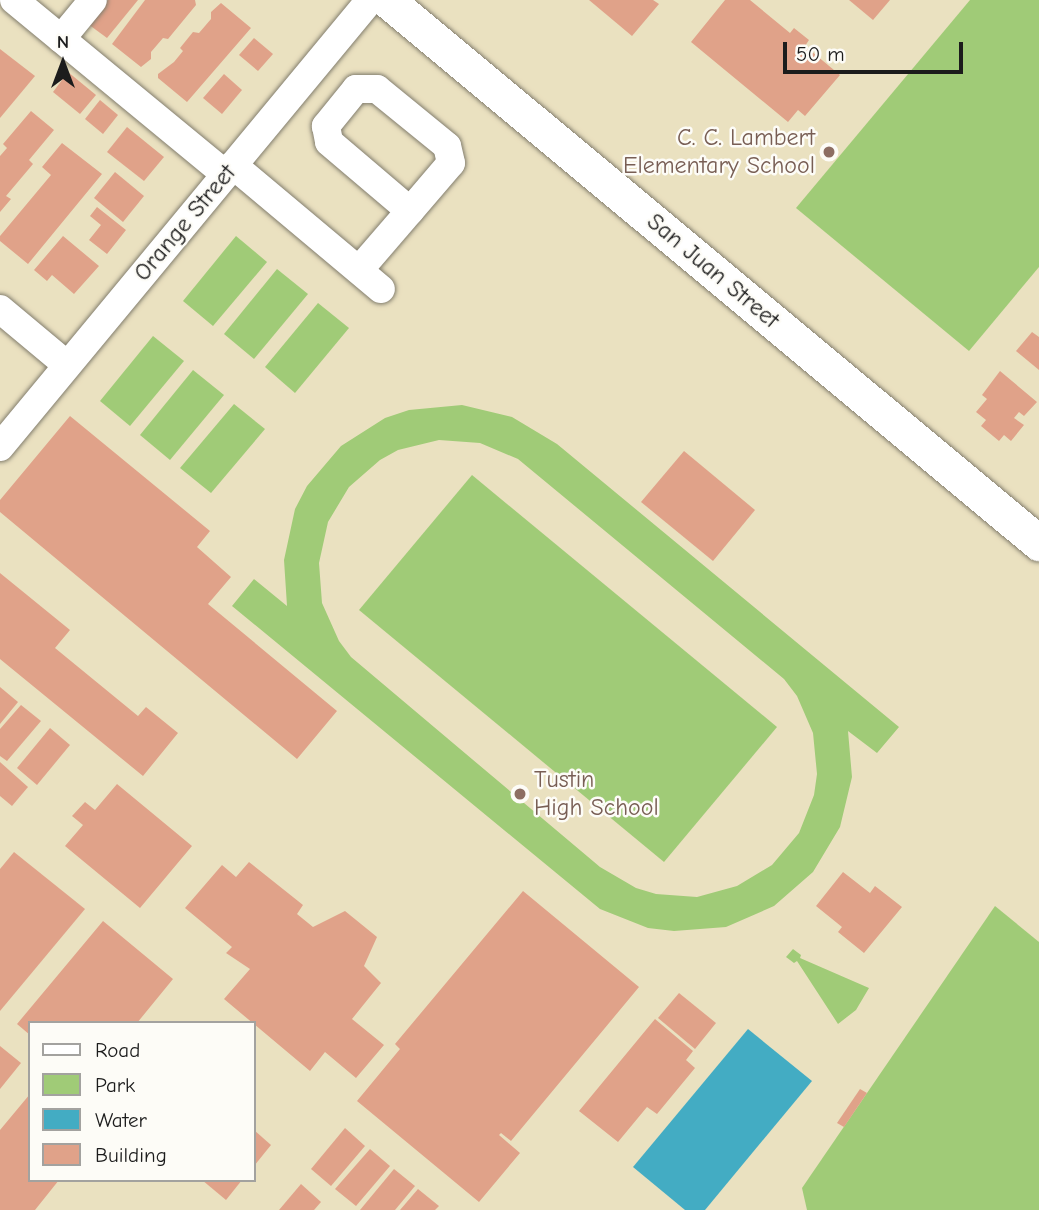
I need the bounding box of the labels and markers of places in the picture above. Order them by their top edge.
place label: C. C. Lambert Elementary School [623,124,815,180]
marker: C. C. Lambert Elementary School [821,144,837,160]
place label: Tustin High School [534,766,659,822]
marker: Tustin High School [512,786,528,802]

